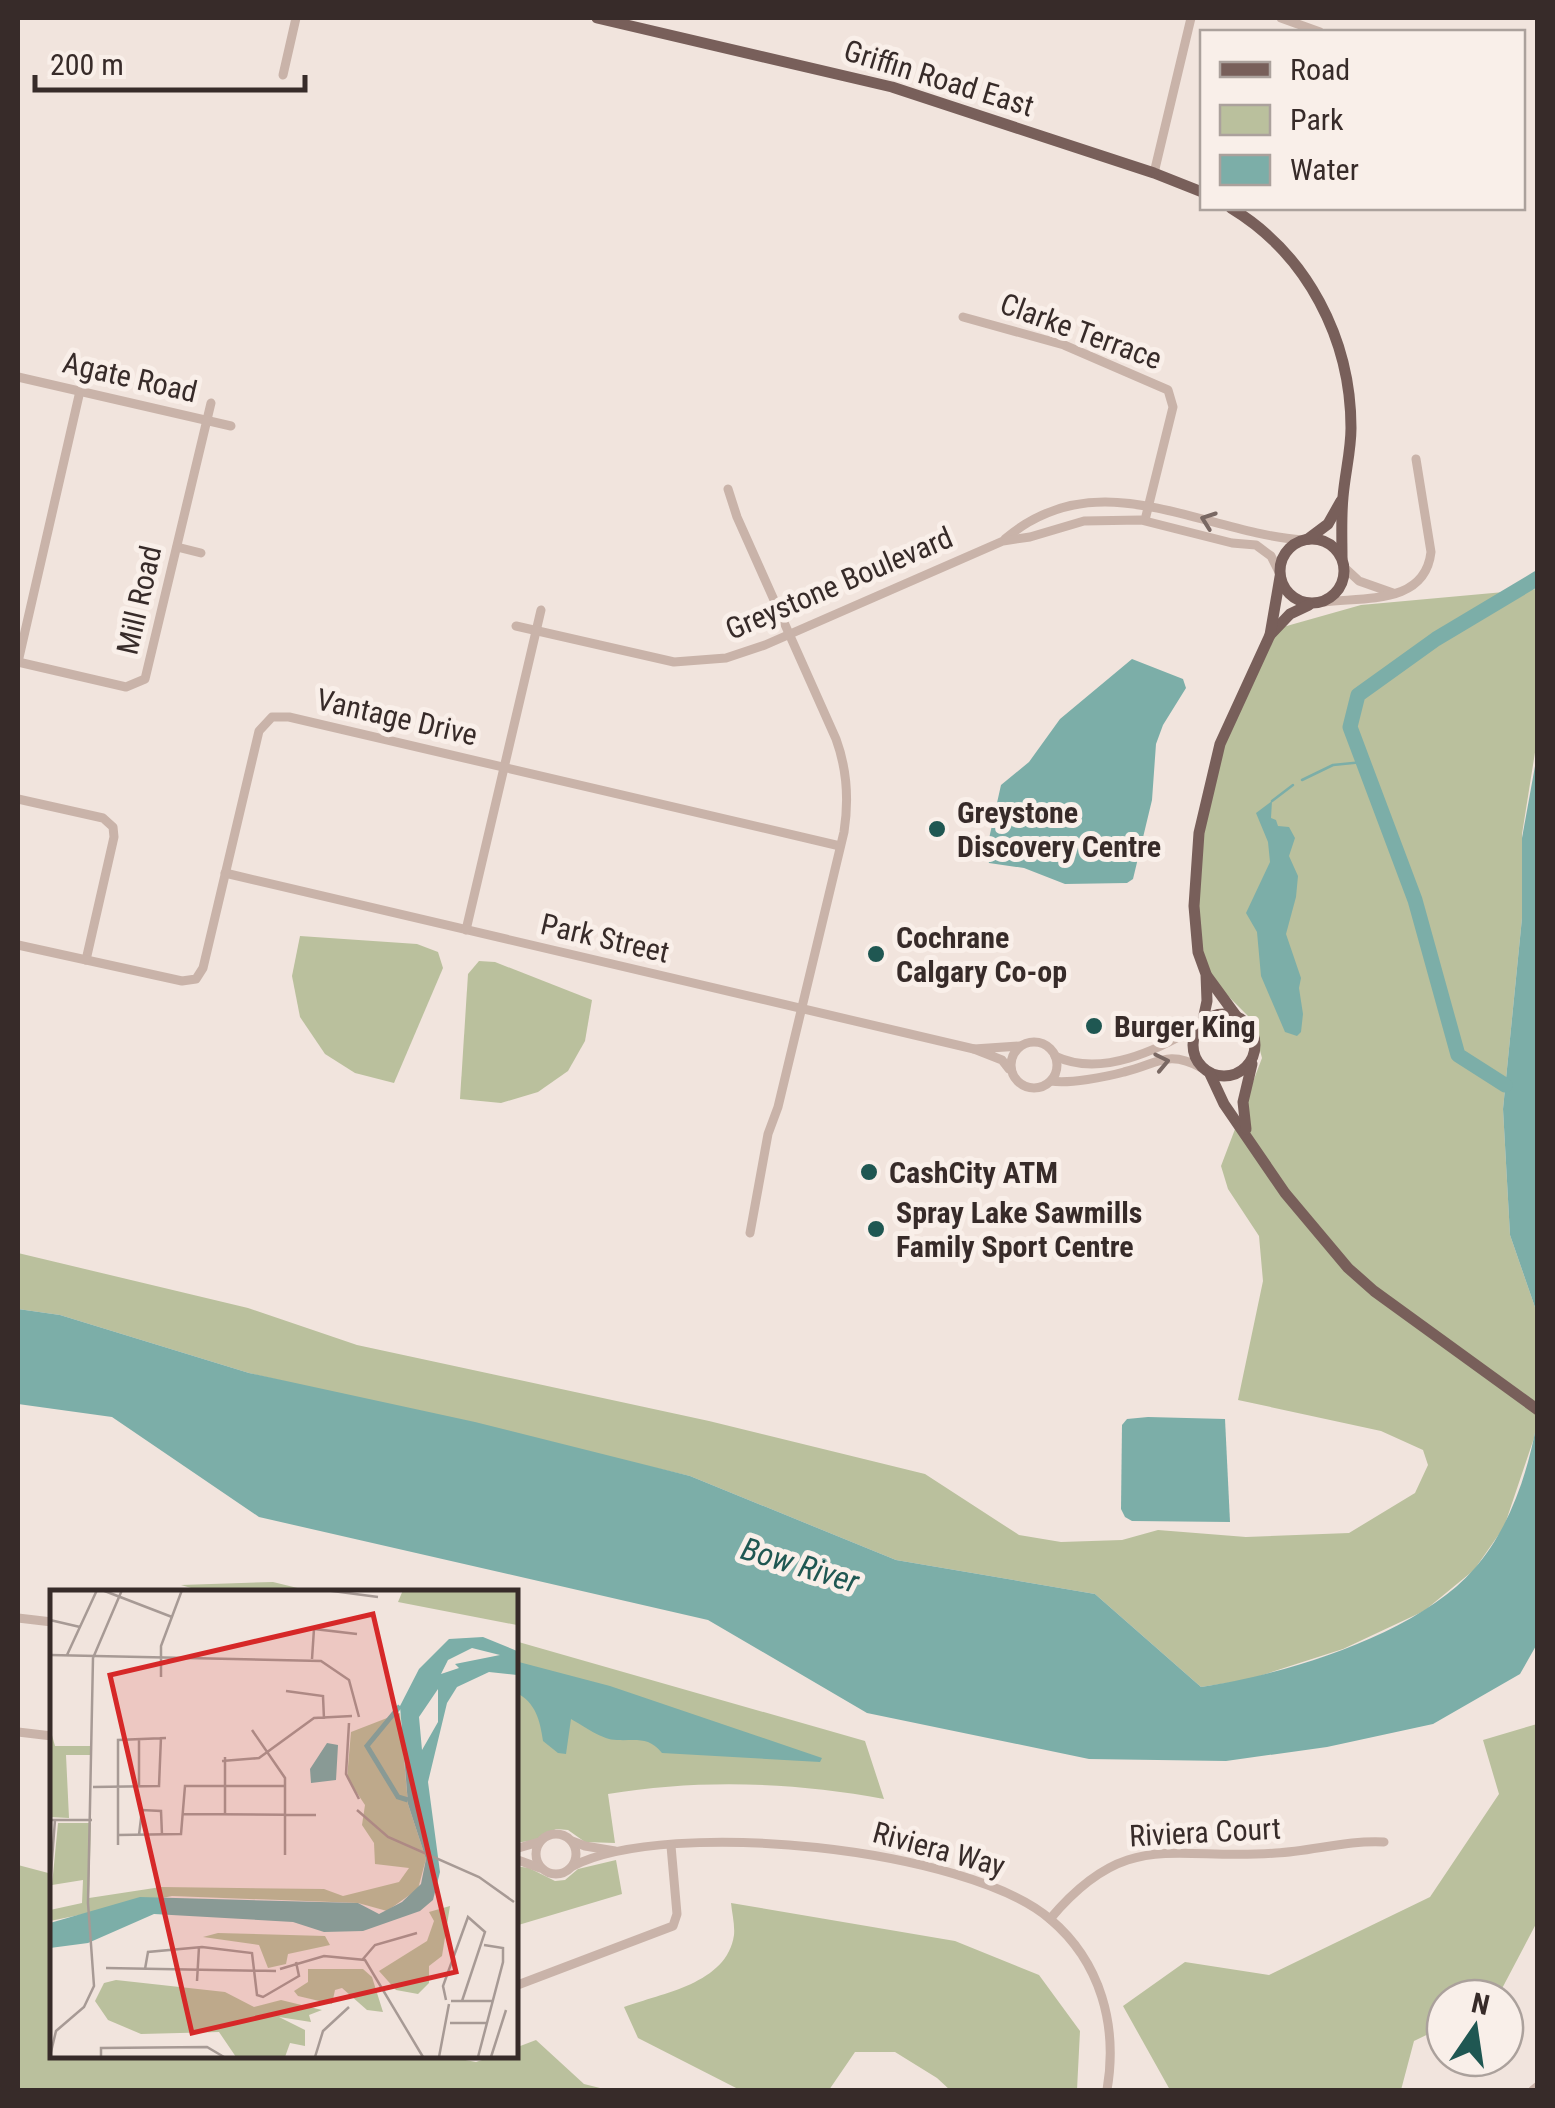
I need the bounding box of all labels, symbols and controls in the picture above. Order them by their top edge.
scale bar [35,30,305,92]
legend [1200,30,1525,210]
street label: Griffin Road East [840,33,1038,123]
text: 200 m [50,47,124,82]
text: Road [1290,52,1350,87]
text: Park [1290,102,1344,137]
text: Water [1290,152,1359,187]
street label: Clarke Terrace [996,286,1166,376]
street label: Agate Road [60,345,200,409]
one-way arrow [1201,512,1218,532]
street label: Greystone Boulevard [720,519,958,647]
street label: Mill Road [110,542,168,658]
street label: Vantage Drive [313,682,481,752]
place label: Greystone Discovery Centre [957,795,1161,864]
marker: Greystone Discovery Centre [926,818,948,840]
street label: Park Street [537,906,673,970]
place label: Cochrane Calgary Co-op [896,920,1067,989]
marker: Cochrane Calgary Co-op [865,943,887,965]
place label: Burger King [1114,1009,1256,1044]
marker: Burger King [1083,1015,1105,1037]
one-way arrow [1153,1052,1170,1073]
place label: CashCity ATM [889,1155,1058,1190]
marker: CashCity ATM [858,1161,880,1183]
place label: Spray Lake Sawmills Family Sport Centre [896,1195,1142,1264]
marker: Spray Lake Sawmills Family Sport Centre [865,1218,887,1240]
water label: Bow River [737,1529,865,1601]
inset map [50,1590,518,2058]
street label: Riviera Court [1128,1811,1282,1853]
street label: Riviera Way [869,1815,1009,1883]
north arrow [1425,1978,1525,2078]
text: N [1468,1986,1493,2022]

